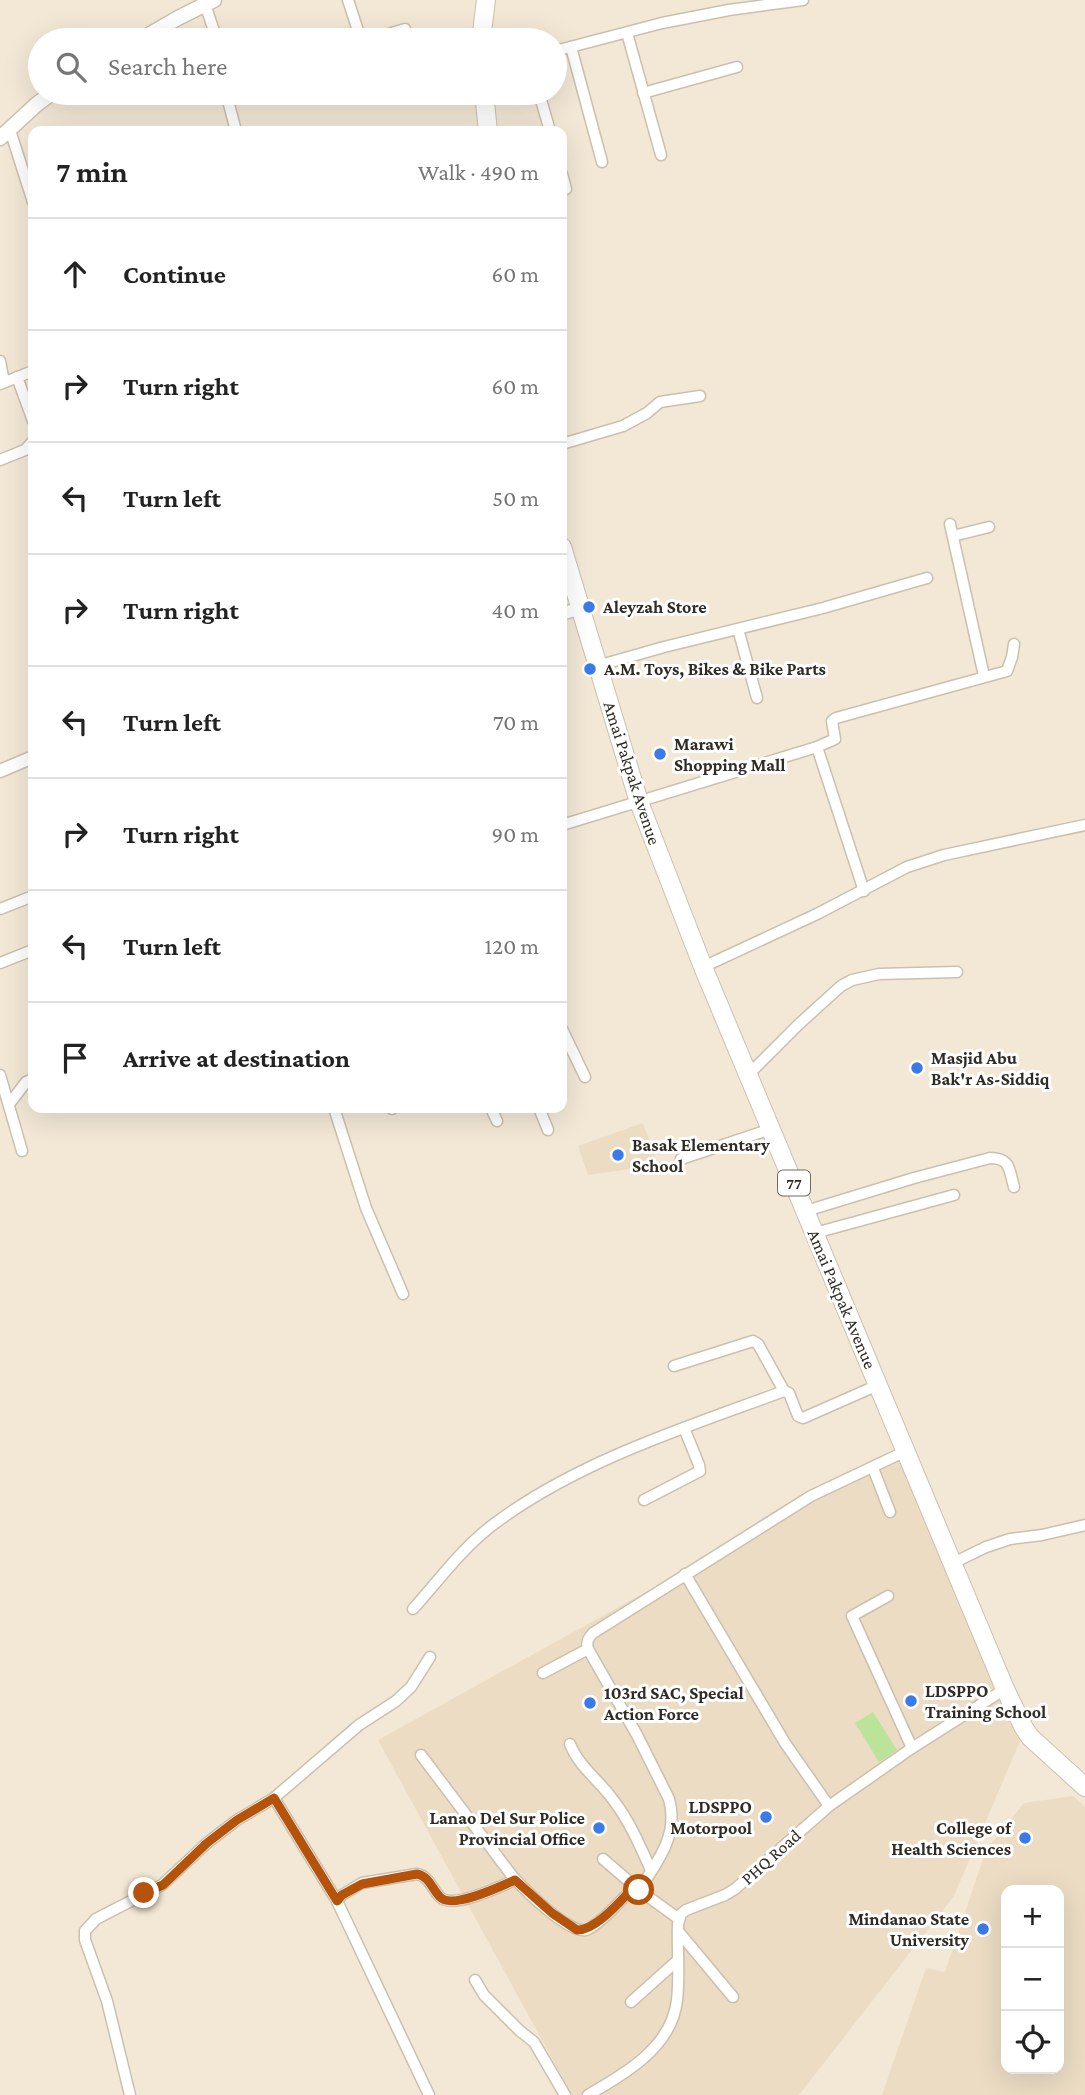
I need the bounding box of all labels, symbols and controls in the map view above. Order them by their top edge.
search box [28,28,567,105]
icon: search [52,48,90,86]
text: Search here [108,52,227,81]
text: 7 min [56,155,128,188]
text: Walk · 490 m [418,159,539,185]
icon: ahead [56,255,94,293]
text: Continue [123,260,226,289]
text: 60 m [492,261,539,287]
icon: right [56,367,94,405]
text: Turn right [123,372,239,401]
text: 60 m [492,373,539,399]
icon: left [56,479,94,517]
text: Turn left [123,484,221,513]
text: 50 m [492,485,539,511]
icon: right [56,591,94,629]
text: Turn right [123,596,239,625]
text: 40 m [491,597,539,623]
place label: Aleyzah Store [602,597,707,617]
marker: Aleyzah Store [581,599,597,615]
place label: A.M. Toys, Bikes & Bike Parts [603,659,826,679]
marker: A.M. Toys, Bikes & Bike Parts [582,661,598,677]
street label: Amai Pakpak Avenue [599,699,665,847]
icon: left [56,703,94,741]
text: Turn left [123,708,221,737]
text: 70 m [493,709,539,735]
place label: Marawi Shopping Mall [674,734,786,775]
marker: Marawi Shopping Mall [652,746,668,762]
icon: right [56,815,94,853]
text: Turn right [123,820,239,849]
text: 90 m [492,821,539,847]
icon: left [56,927,94,965]
text: Turn left [123,932,221,961]
text: 120 m [485,933,539,959]
icon: arrive [56,1039,94,1077]
text: Arrive at destination [123,1044,350,1073]
place label: Masjid Abu Bak'r As-Siddiq [931,1048,1050,1089]
marker: Masjid Abu Bak'r As-Siddiq [909,1060,925,1076]
place label: Basak Elementary School [632,1135,770,1176]
marker: Basak Elementary School [610,1147,626,1163]
road number: 77 [778,1170,810,1196]
street label: Amai Pakpak Avenue [804,1226,880,1372]
place label: LDSPPO Training School [925,1681,1046,1722]
place label: 103rd SAC, Special Action Force [603,1683,744,1724]
marker: LDSPPO Training School [903,1693,919,1709]
marker: 103rd SAC, Special Action Force [582,1695,598,1711]
place label: LDSPPO Motorpool [670,1797,752,1838]
place label: Lanao Del Sur Police Provincial Office [429,1808,585,1849]
marker: LDSPPO Motorpool [758,1809,774,1825]
place label: College of Health Sciences [891,1818,1012,1859]
marker: Lanao Del Sur Police Provincial Office [591,1820,607,1836]
street label: PHQ Road [737,1825,805,1889]
marker: College of Health Sciences [1017,1830,1033,1846]
route start [623,1874,654,1905]
route end [128,1877,159,1908]
map controls [1001,1885,1064,2074]
button: + [1001,1885,1064,1948]
place label: Mindanao State University [848,1909,969,1950]
marker: Mindanao State University [975,1921,991,1937]
button: − [1001,1948,1064,2011]
button: locate [1001,2011,1064,2074]

